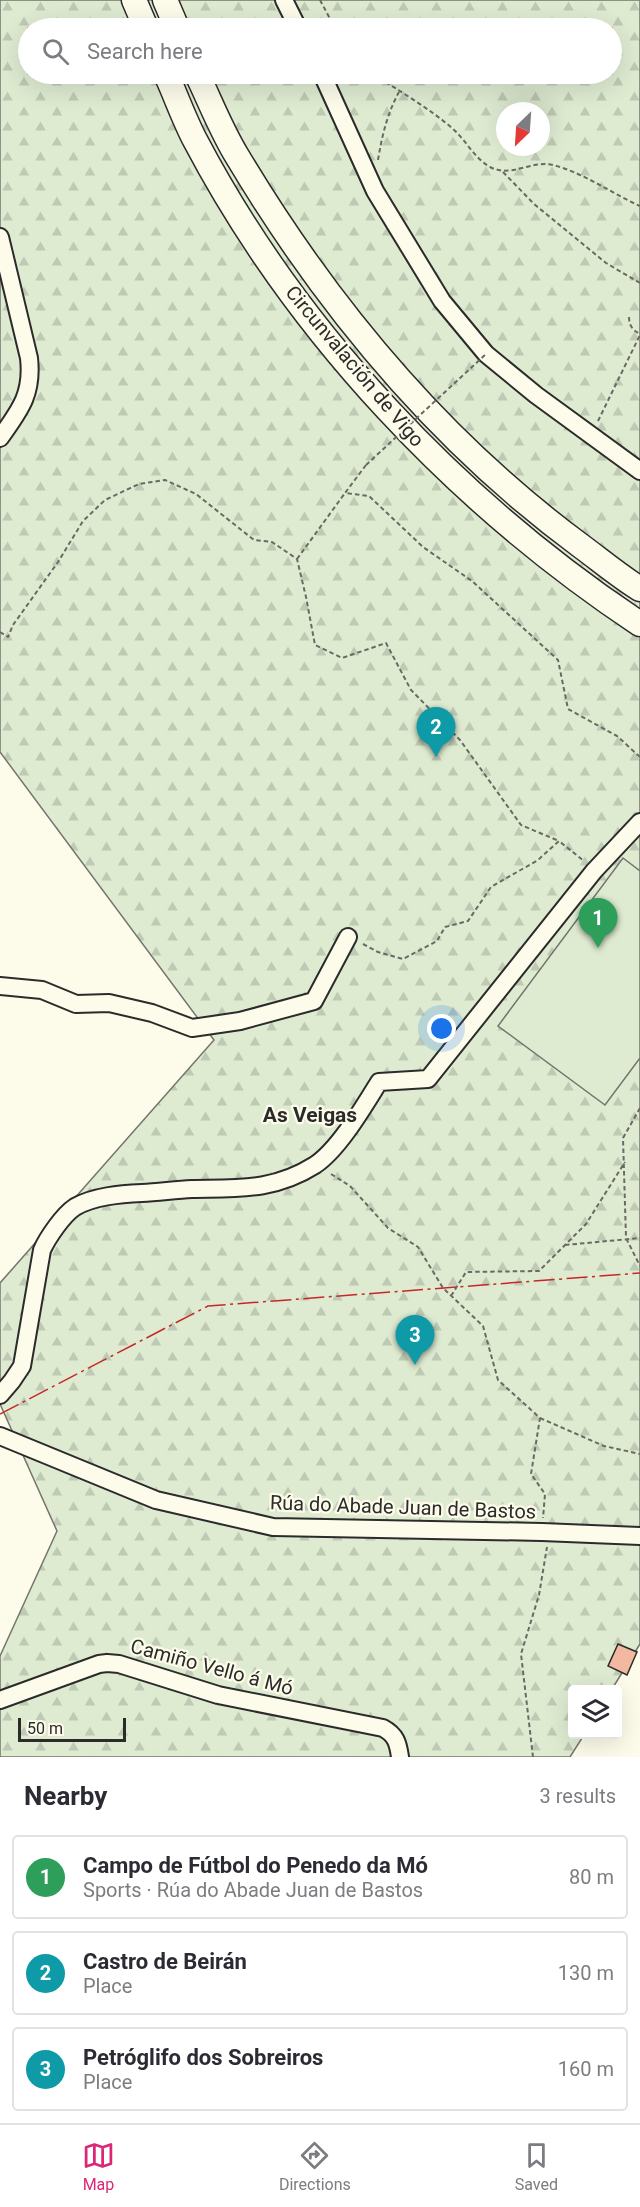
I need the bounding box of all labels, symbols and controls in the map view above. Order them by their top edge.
search box [18,18,622,84]
icon: search [39,35,72,68]
text: Search here [87,39,203,64]
north arrow [496,102,550,156]
street label: Circunvalación de Vigo [281,281,429,451]
pin: 2 [416,708,456,757]
pin: 1 [578,898,618,948]
your location [427,1014,456,1043]
district label: As Veigas [263,1103,357,1127]
pin: 3 [396,1316,434,1365]
street label: Rúa do Abade Juan de Bastos [269,1490,537,1524]
street label: Camiño Vello á Mó [128,1634,296,1700]
map controls [568,1685,622,1739]
button: layers [568,1685,622,1739]
scale bar [18,1715,126,1742]
text: 50 m [27,1719,63,1738]
text: Nearby [24,1781,107,1811]
text: 3 results [540,1784,616,1808]
text: Campo de Fútbol do Penedo da Mó [83,1853,428,1878]
text: 1 [40,1865,51,1889]
text: 80 m [569,1865,614,1889]
text: Sports · Rúa do Abade Juan de Bastos [83,1878,423,1902]
text: Castro de Beirán [83,1949,247,1974]
text: 2 [40,1961,51,1985]
text: 130 m [558,1961,614,1985]
text: Place [83,1974,132,1998]
text: Petróglifo dos Sobreiros [83,2045,323,2070]
text: 3 [40,2057,51,2081]
text: 160 m [558,2057,614,2081]
text: Place [83,2070,132,2094]
tab: Map [82,2139,115,2194]
tab: Directions [279,2139,351,2194]
tab: Saved [515,2139,558,2194]

